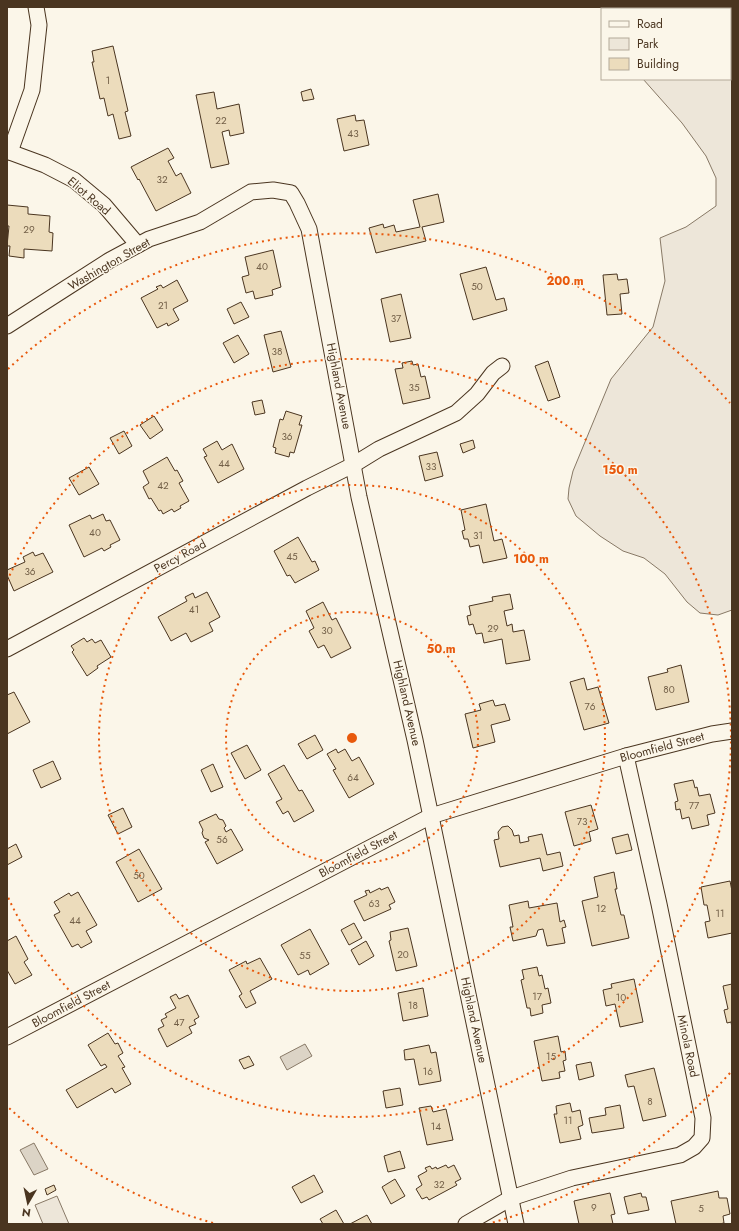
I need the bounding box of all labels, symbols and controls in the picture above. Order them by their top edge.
legend [601,8,731,80]
text: Road [637,15,663,33]
text: Park [637,35,659,53]
text: Building [637,55,679,73]
house number: 1 [106,73,110,88]
house number: 22 [215,113,227,128]
house number: 43 [347,126,359,141]
house number: 32 [156,172,168,187]
street label: Eliot Road [64,173,114,219]
house number: 29 [23,222,35,237]
street label: Washington Street [65,233,153,295]
house number: 40 [256,259,268,274]
text: 200 m [546,272,584,290]
house number: 50 [471,279,483,294]
house number: 21 [158,298,168,313]
house number: 37 [391,311,402,326]
street label: Highland Avenue [322,341,356,431]
house number: 38 [272,344,282,359]
house number: 35 [408,380,420,395]
house number: 36 [281,429,293,444]
house number: 44 [218,456,230,471]
house number: 33 [426,459,437,474]
text: 150 m [602,461,638,479]
house number: 42 [157,478,169,493]
house number: 40 [89,525,101,540]
house number: 31 [473,528,483,543]
street label: Percy Road [151,535,209,577]
house number: 45 [286,549,298,564]
text: 100 m [513,550,549,568]
house number: 36 [24,564,36,579]
house number: 41 [189,602,199,617]
house number: 29 [487,621,499,636]
house number: 30 [321,623,333,638]
text: 50 m [426,640,456,658]
street label: Highland Avenue [388,658,426,748]
house number: 80 [663,682,675,697]
house number: 76 [584,699,596,714]
street label: Bloomfield Street [618,727,706,767]
centre of rings [345,731,359,745]
house number: 64 [347,770,359,785]
house number: 77 [689,798,700,813]
house number: 73 [577,814,588,829]
street label: Bloomfield Street [316,826,401,882]
house number: 56 [216,832,228,847]
house number: 50 [133,868,145,883]
house number: 63 [368,896,380,911]
house number: 12 [596,901,606,916]
house number: 11 [716,906,725,921]
house number: 44 [69,913,81,928]
house number: 20 [397,947,409,962]
house number: 55 [299,948,311,963]
street label: Highland Avenue [456,975,492,1065]
street label: Bloomfield Street [29,976,114,1032]
house number: 17 [532,989,543,1004]
house number: 10 [616,990,626,1005]
house number: 18 [408,998,418,1013]
street label: Minola Road [673,1013,703,1079]
house number: 47 [173,1015,185,1030]
house number: 15 [546,1049,556,1064]
house number: 16 [423,1064,433,1079]
house number: 8 [647,1094,653,1109]
house number: 11 [564,1113,573,1128]
house number: 14 [431,1119,441,1134]
house number: 32 [433,1177,445,1192]
north arrow [8,1183,48,1223]
house number: 9 [591,1200,597,1215]
house number: 5 [698,1201,704,1216]
text: N [21,1204,32,1221]

